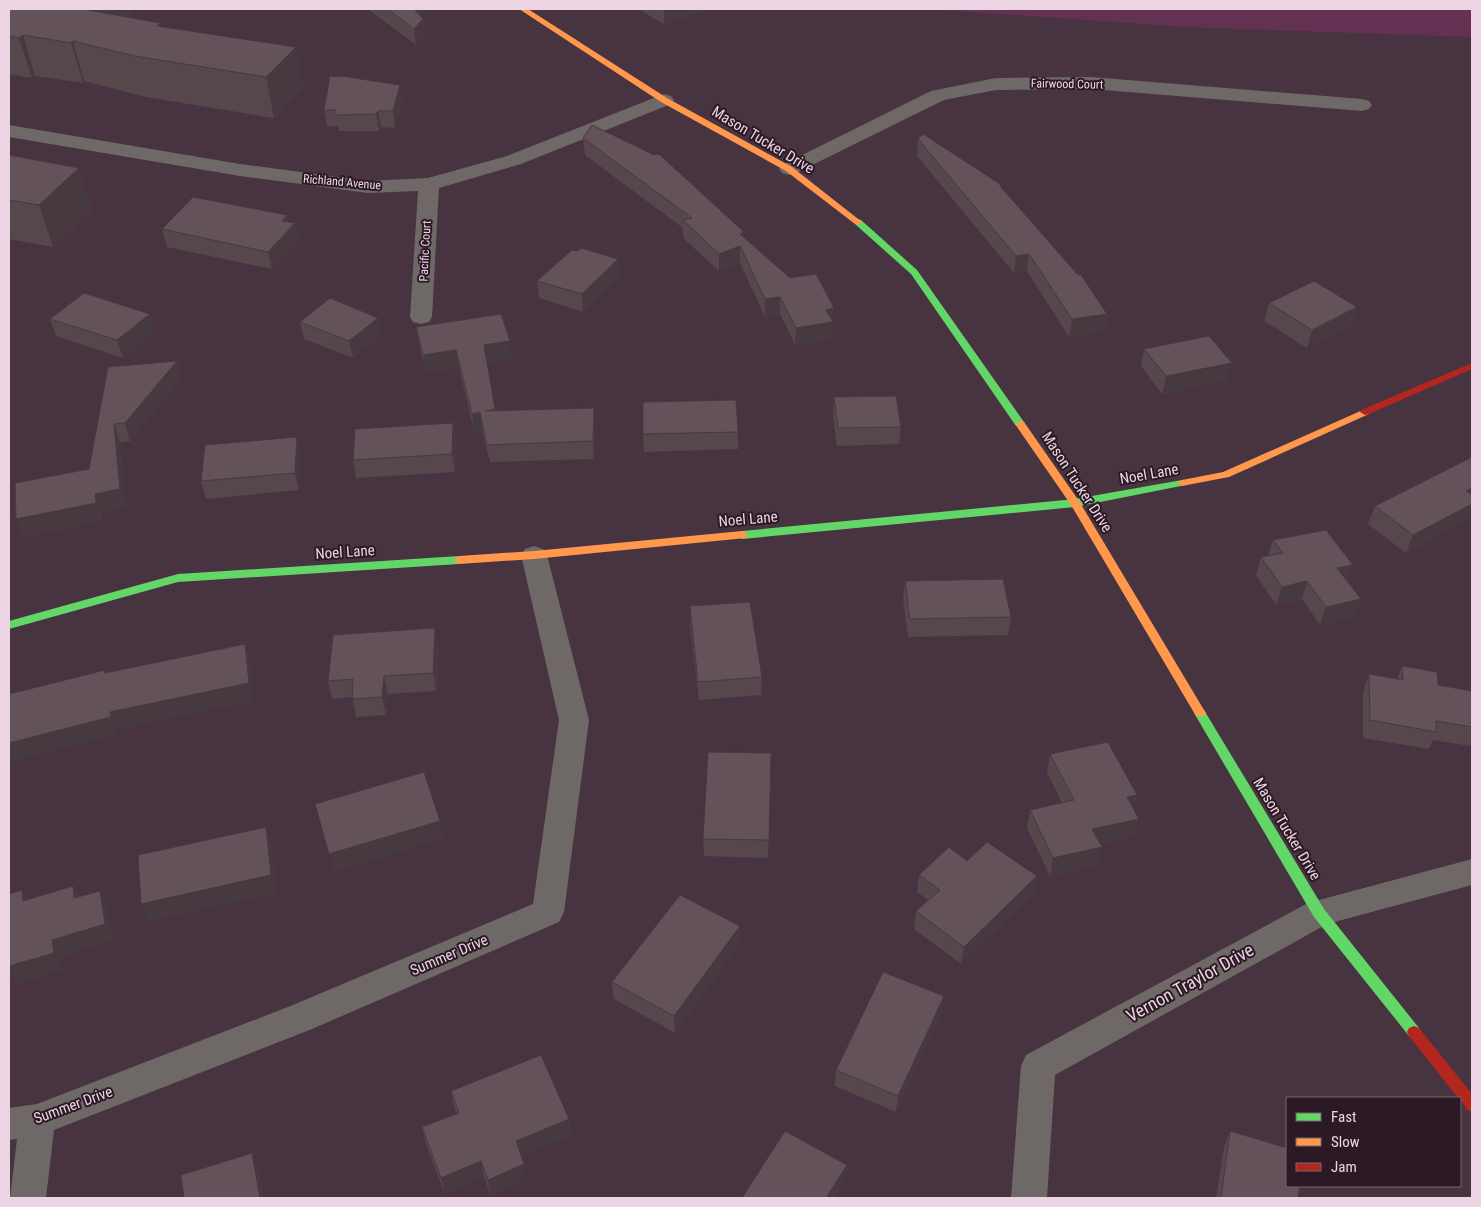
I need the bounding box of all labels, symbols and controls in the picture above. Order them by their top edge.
street label: Fairwood Court [1031,76,1104,92]
street label: Mason Tucker Drive [709,102,817,178]
street label: Richland Avenue [303,172,382,192]
street label: Pacific Court [416,220,434,282]
street label: Mason Tucker Drive [1038,428,1116,536]
street label: Noel Lane [1118,460,1180,488]
street label: Noel Lane [718,507,778,531]
street label: Noel Lane [315,541,375,563]
street label: Mason Tucker Drive [1249,775,1325,883]
street label: Summer Drive [407,931,491,979]
street label: Vernon Traylor Drive [1122,939,1257,1026]
street label: Summer Drive [31,1082,115,1128]
legend [1286,1097,1461,1187]
text: Fast [1331,1108,1356,1126]
text: Slow [1331,1133,1360,1151]
text: Jam [1331,1158,1357,1176]

